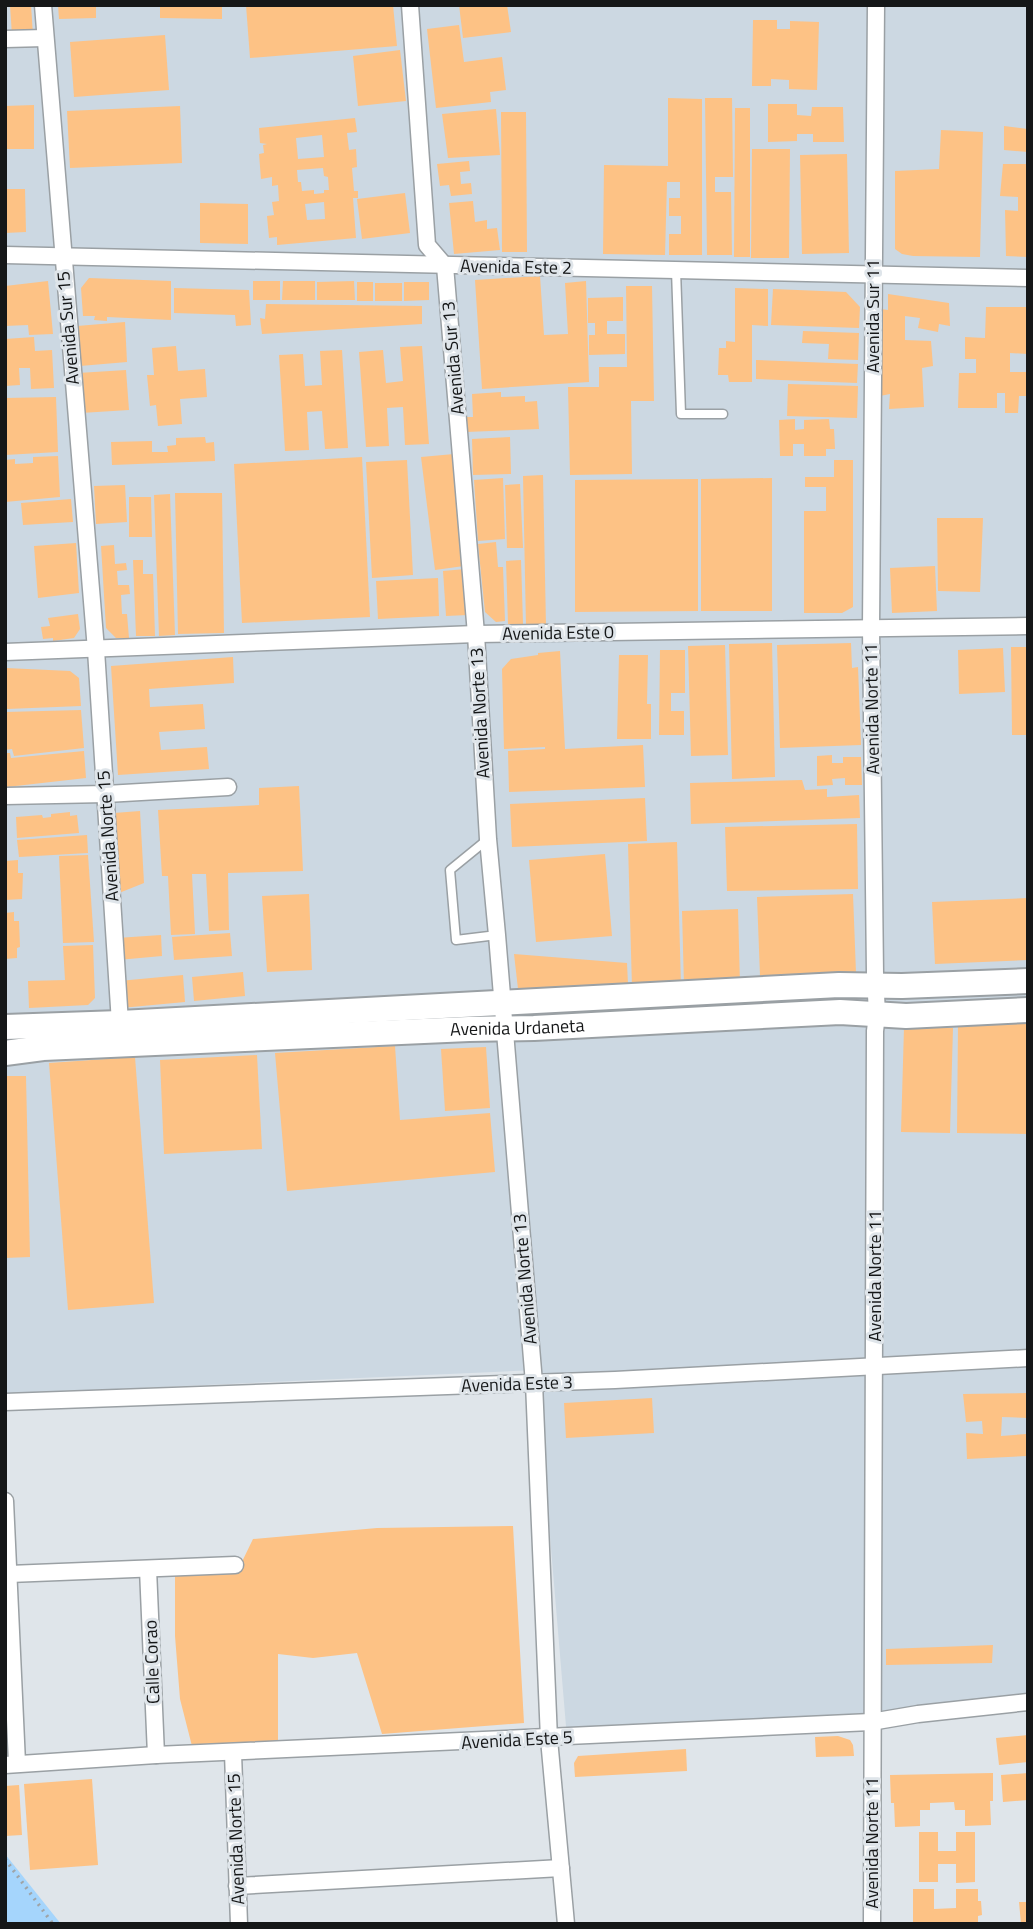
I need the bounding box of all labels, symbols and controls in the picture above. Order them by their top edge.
street label: Avenida Este 2 [460,252,572,281]
street label: Avenida Sur 11 [859,259,886,373]
street label: Avenida Sur 15 [49,270,86,386]
street label: Avenida Sur 13 [434,300,471,416]
street label: Avenida Este 0 [502,618,614,647]
street label: Avenida Norte 11 [857,643,886,775]
street label: Avenida Norte 13 [463,647,496,779]
street label: Avenida Norte 15 [89,770,126,903]
street label: Avenida Urdaneta [449,1011,585,1043]
street label: Avenida Norte 11 [861,1210,888,1342]
street label: Avenida Norte 13 [505,1212,544,1346]
street label: Avenida Este 3 [461,1368,573,1399]
street label: Calle Corao [137,1620,166,1704]
street label: Avenida Este 5 [460,1723,574,1756]
street label: Avenida Norte 15 [220,1773,251,1905]
street label: Avenida Norte 11 [858,1777,885,1909]

